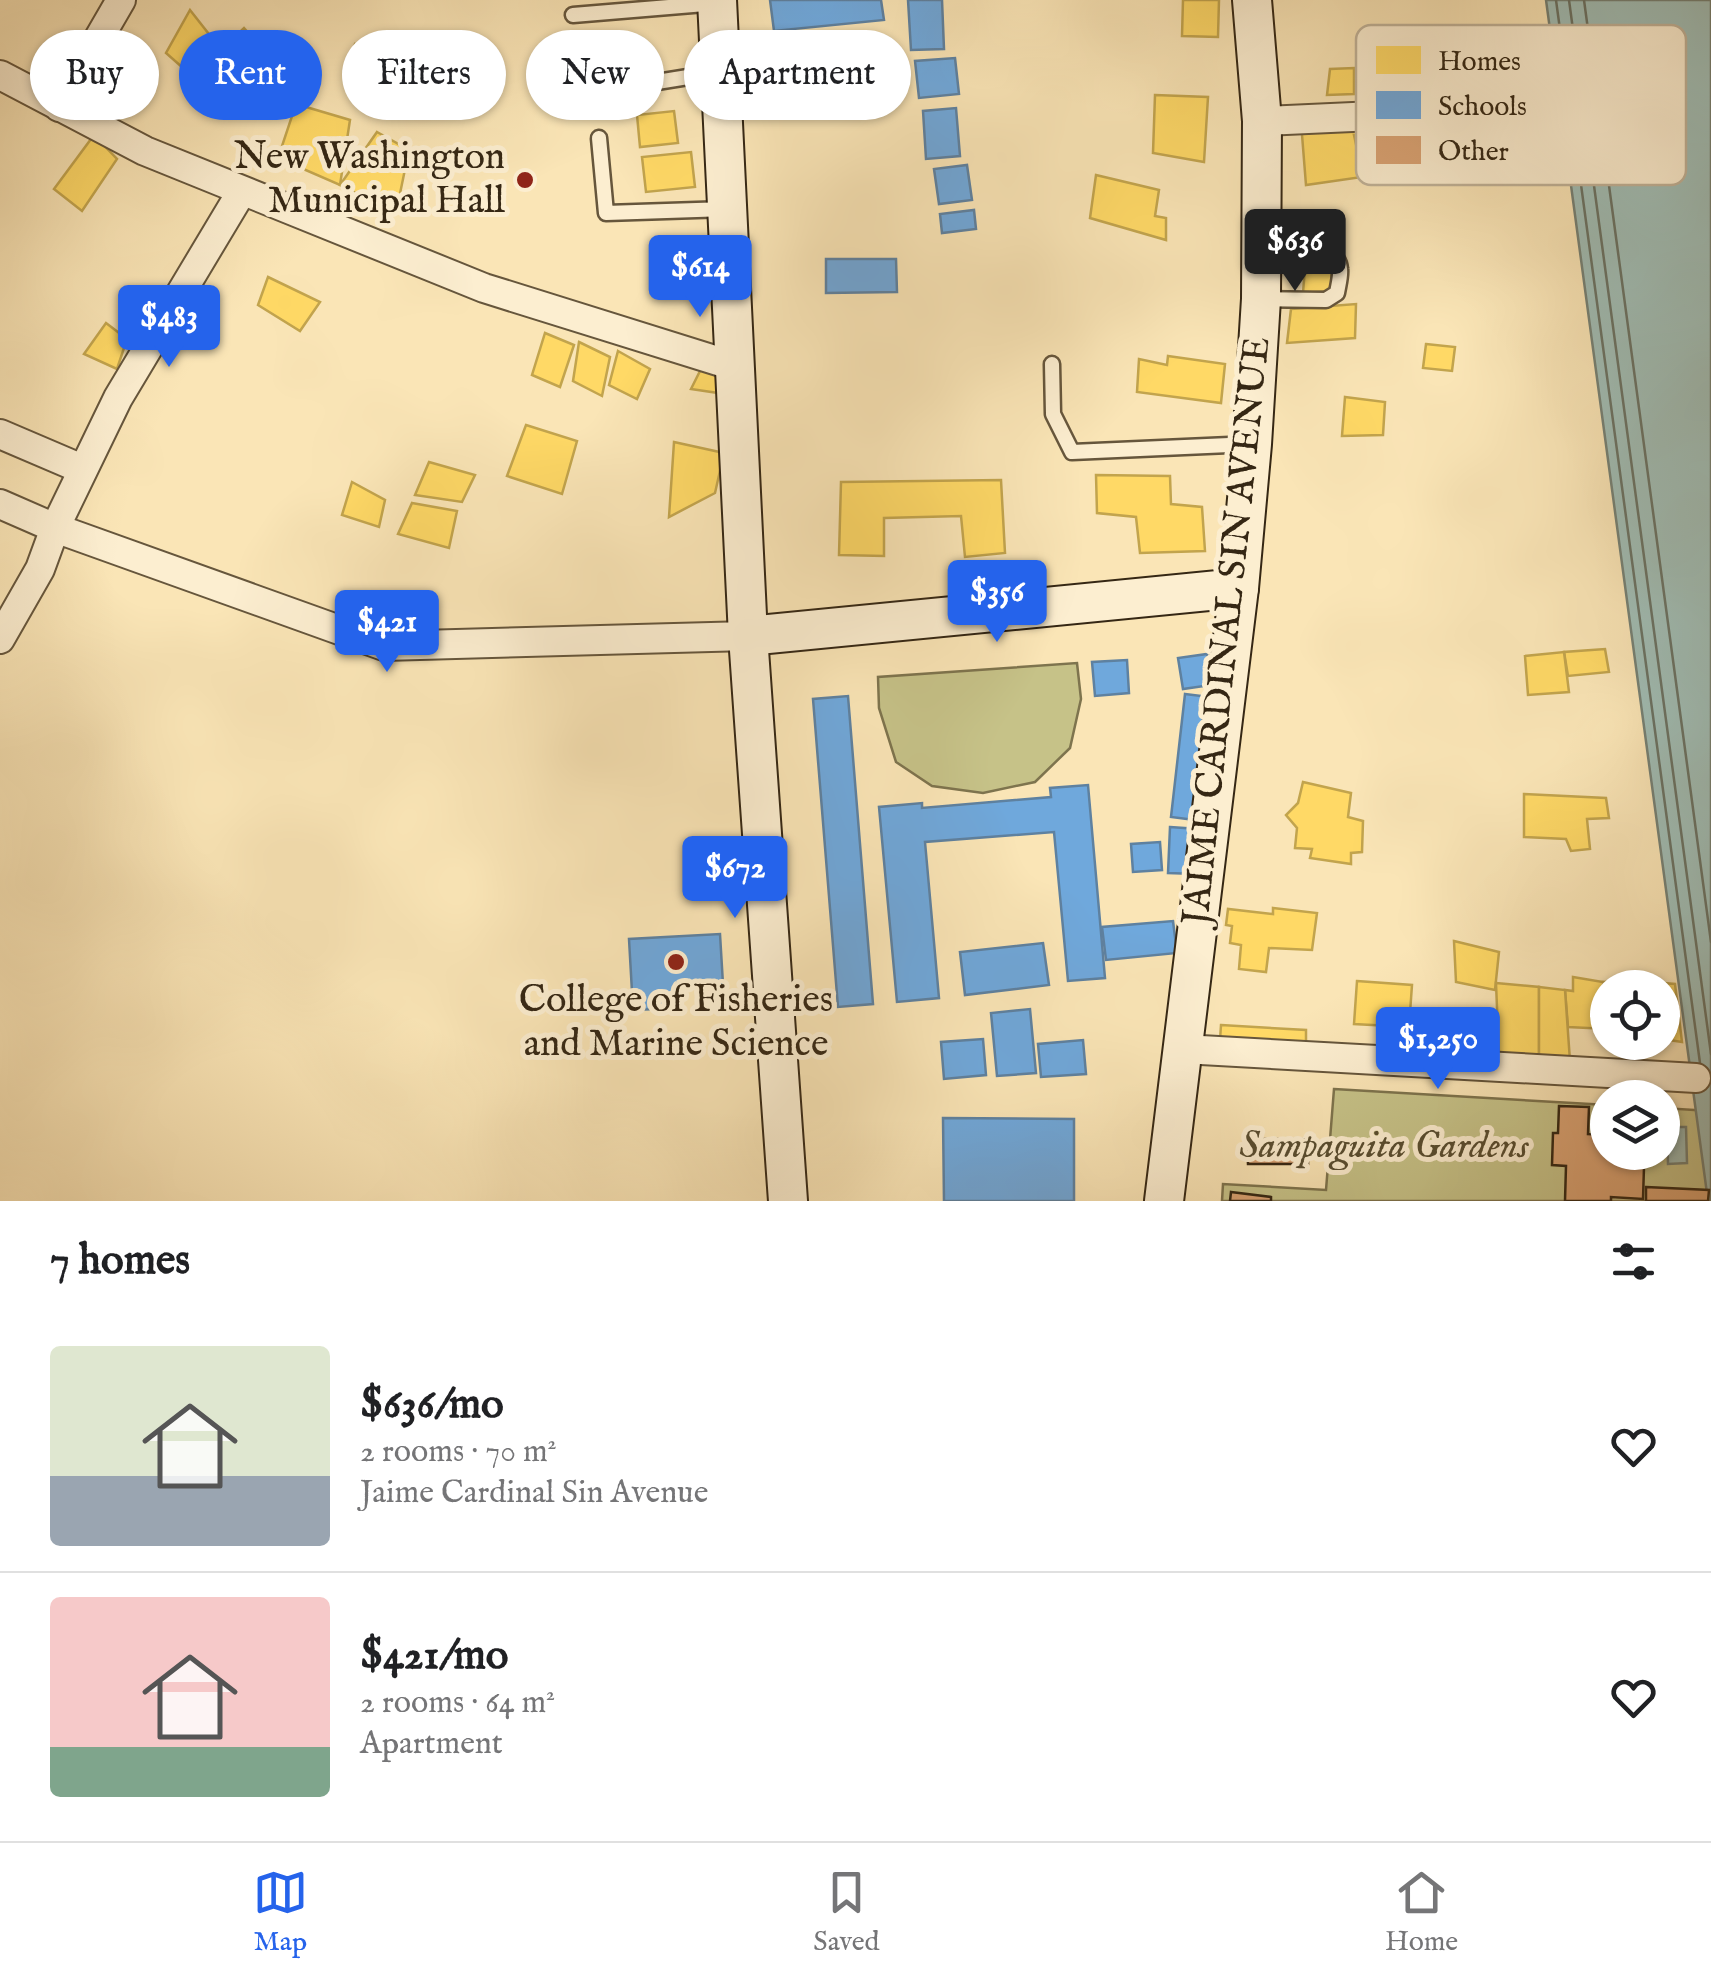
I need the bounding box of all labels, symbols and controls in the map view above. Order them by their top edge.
legend [1356,25,1686,185]
chip: Buy [30,30,159,120]
chip: Rent [179,30,322,120]
chip: Filters [342,30,506,120]
chip: New [526,30,664,120]
chip: Apartment [684,30,911,120]
text: Homes [1438,45,1521,80]
text: Schools [1438,90,1527,125]
place label: New Washington Municipal Hall [234,134,506,226]
text: Other [1438,135,1509,170]
marker: New Washington Municipal Hall [514,169,536,191]
pin: $636 [1236,209,1354,294]
text: $636 [1267,221,1323,262]
pin: $614 [641,235,759,320]
text: $614 [671,247,729,288]
pin: $483 [110,285,228,370]
text: $483 [140,297,198,338]
street label: JAIME CARDINAL SIN AVENUE [1173,334,1283,932]
pin: $356 [938,560,1056,645]
text: $356 [970,572,1024,613]
pin: $421 [328,590,446,675]
text: $421 [357,602,417,643]
pin: $672 [676,836,794,921]
text: $672 [704,848,766,889]
marker: College of Fisheries and Marine Science [665,951,687,973]
map controls [1590,970,1680,1170]
button: locate [1590,970,1680,1060]
place label: College of Fisheries and Marine Science [519,977,833,1069]
pin: $1,250 [1357,1007,1519,1092]
text: $1,250 [1398,1019,1478,1060]
button: layers [1590,1080,1680,1170]
park label: Sampaguita Gardens [1239,1123,1530,1171]
icon: filters [1606,1234,1661,1289]
text: 7 homes [50,1235,190,1288]
text: $636/mo [360,1379,504,1432]
icon: home [130,1386,250,1506]
icon: heart [1606,1419,1661,1474]
text: 2 rooms · 70 m² [360,1432,557,1473]
text: Jaime Cardinal Sin Avenue [360,1473,708,1514]
text: $421/mo [360,1630,508,1683]
icon: home [130,1637,250,1757]
icon: heart [1606,1670,1661,1725]
text: 2 rooms · 64 m² [360,1683,555,1724]
text: Apartment [360,1724,503,1765]
tab: Map [253,1865,308,1960]
tab: Saved [813,1865,880,1960]
tab: Home [1385,1865,1458,1960]

